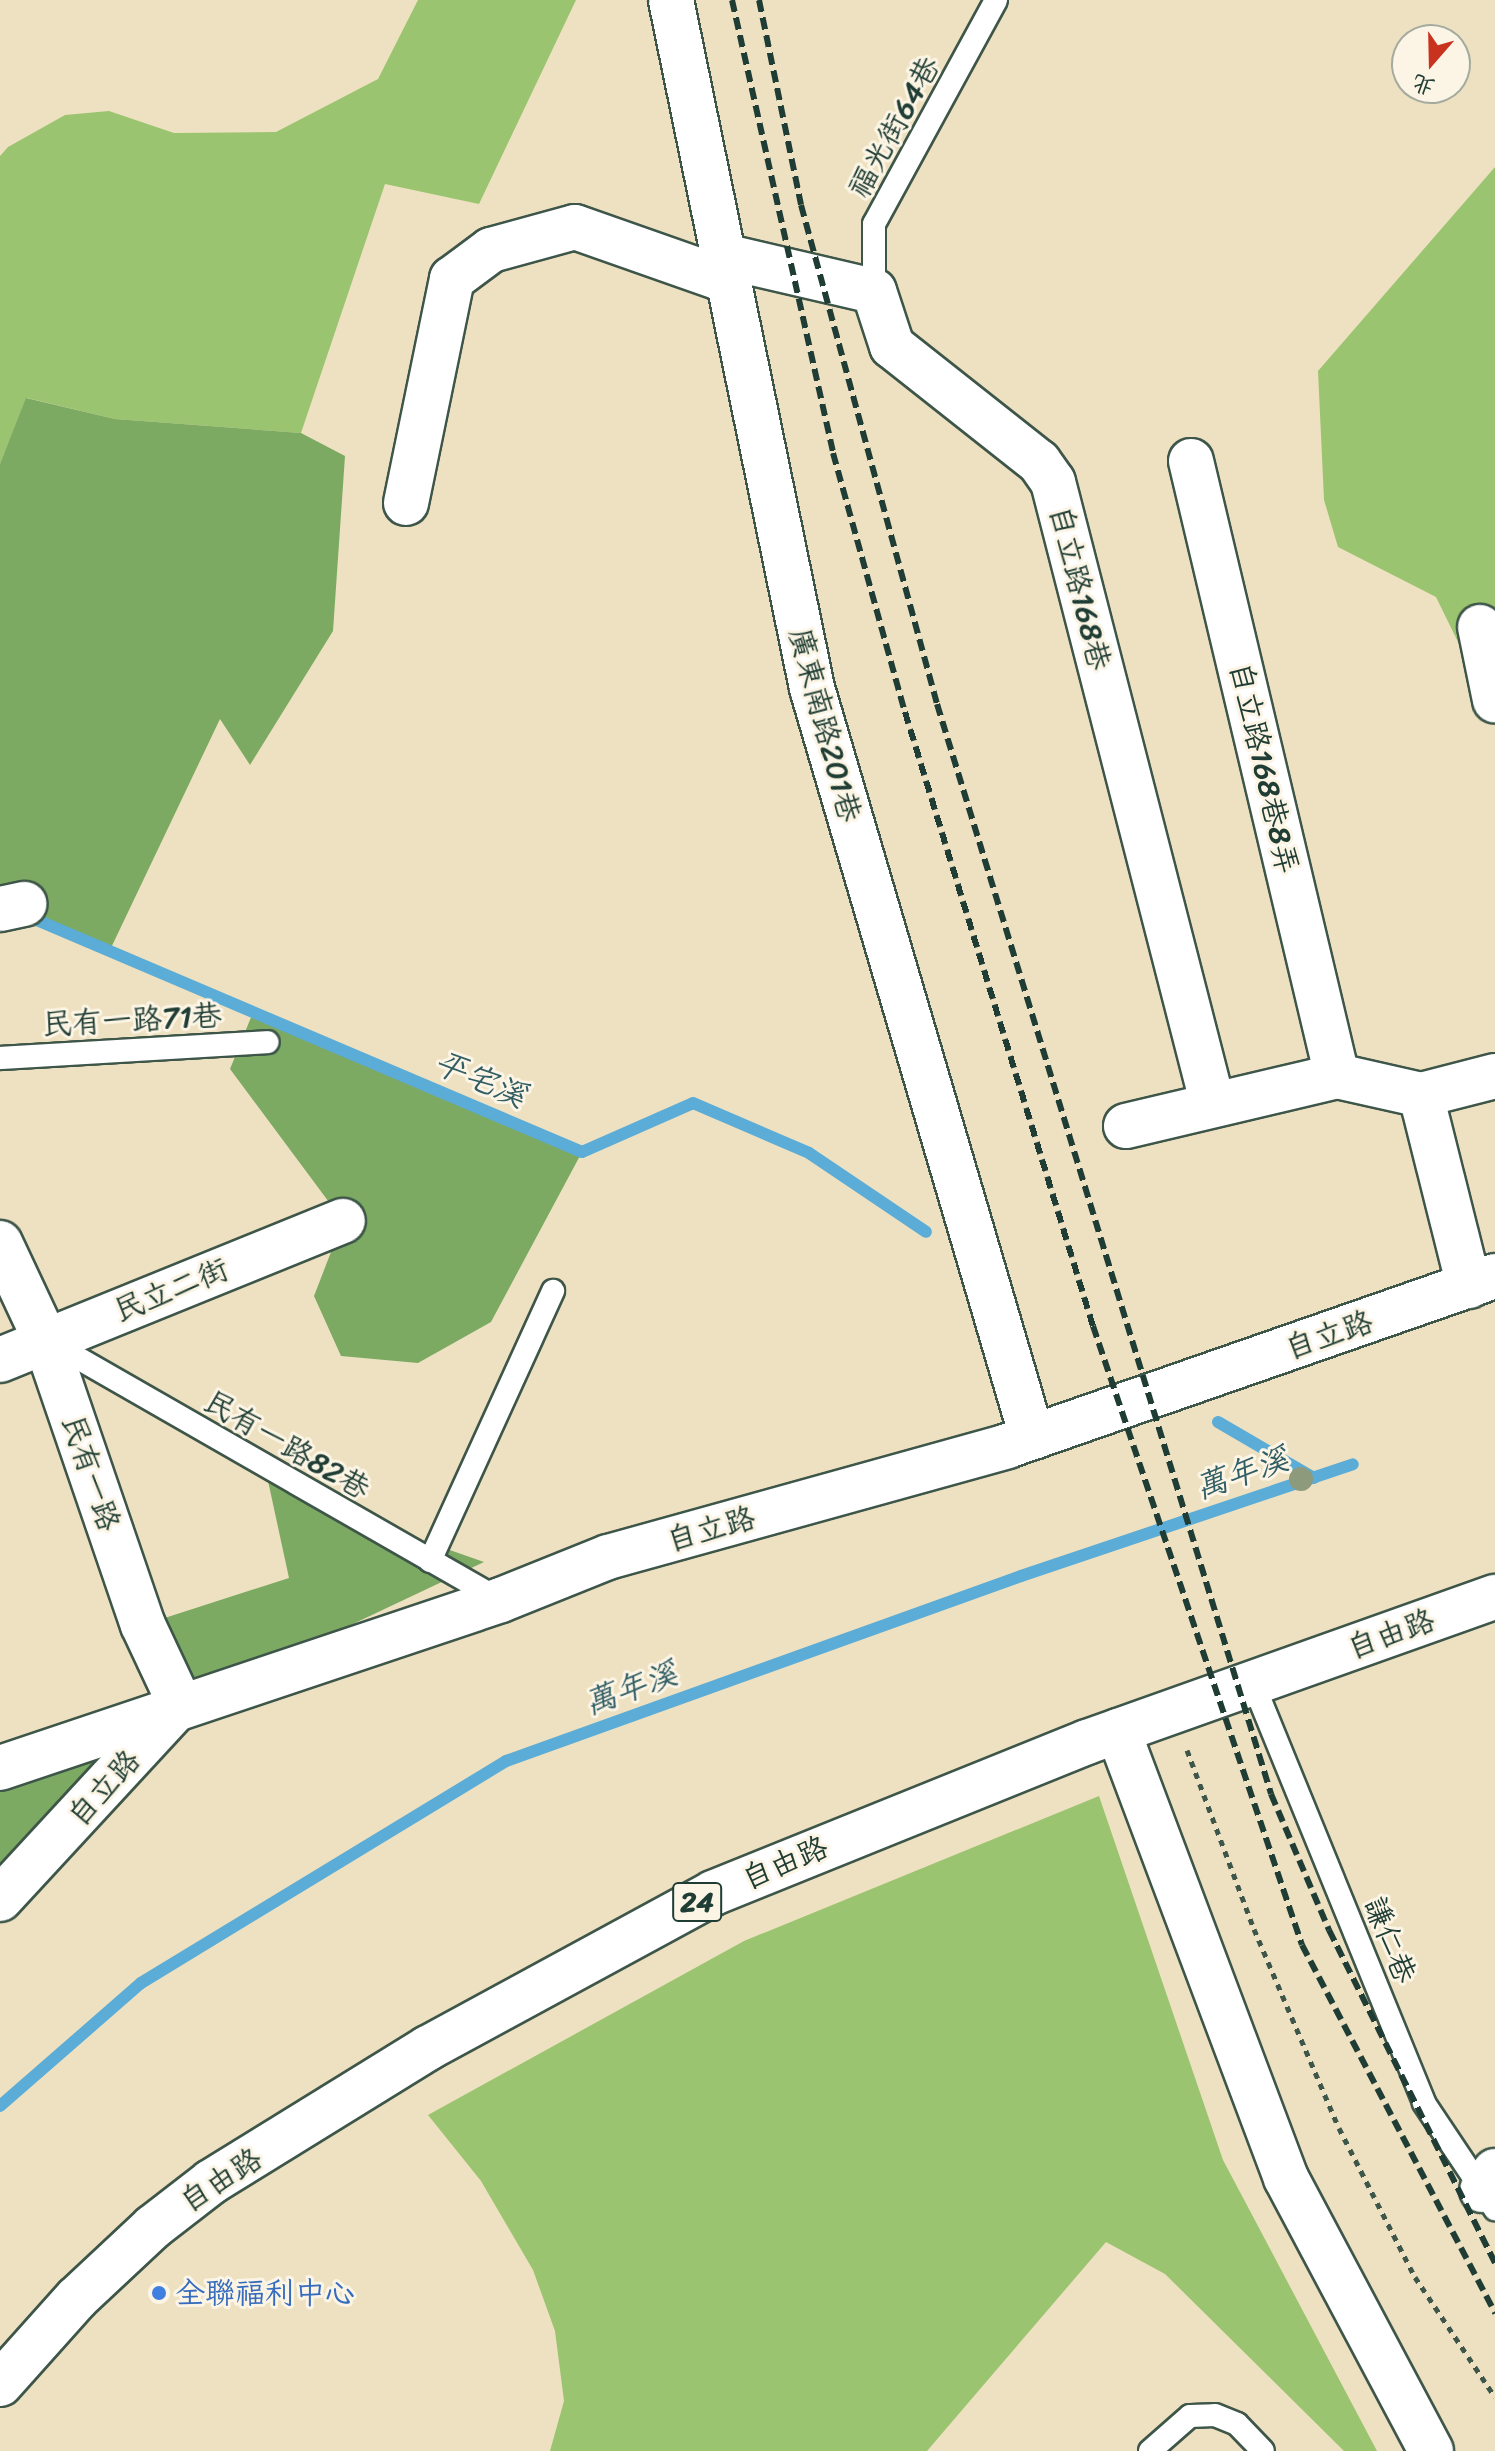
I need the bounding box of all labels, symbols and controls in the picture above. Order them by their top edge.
north arrow [1391,24,1471,104]
street label: 福光街64巷 [840,50,948,204]
text: 北 [1406,63,1440,107]
street label: 自立路168巷 [1042,502,1118,674]
street label: 廣東南路201巷 [782,624,868,826]
street label: 自立路168巷8弄 [1222,659,1306,877]
street label: 民有一路71巷 [41,997,223,1043]
water label: 平宅溪 [428,1044,532,1116]
street label: 民立二街 [109,1251,233,1329]
street label: 自立路 [1281,1303,1377,1367]
street label: 民有一路82巷 [198,1383,376,1507]
street label: 民有一路 [54,1410,128,1536]
water label: 萬年溪 [1190,1440,1294,1508]
street label: 自立路 [663,1499,759,1559]
street label: 自由路 [1343,1602,1439,1666]
water label: 萬年溪 [579,1655,683,1723]
street label: 自立路 [61,1743,147,1833]
street label: 自由路 [737,1829,833,1897]
road number: 24 [671,1878,723,1926]
street label: 謙仁巷 [1356,1892,1424,1988]
street label: 自由路 [173,2140,269,2220]
place label: 全聯福利中心 [175,2275,355,2311]
marker: 全聯福利中心 [150,2284,168,2302]

